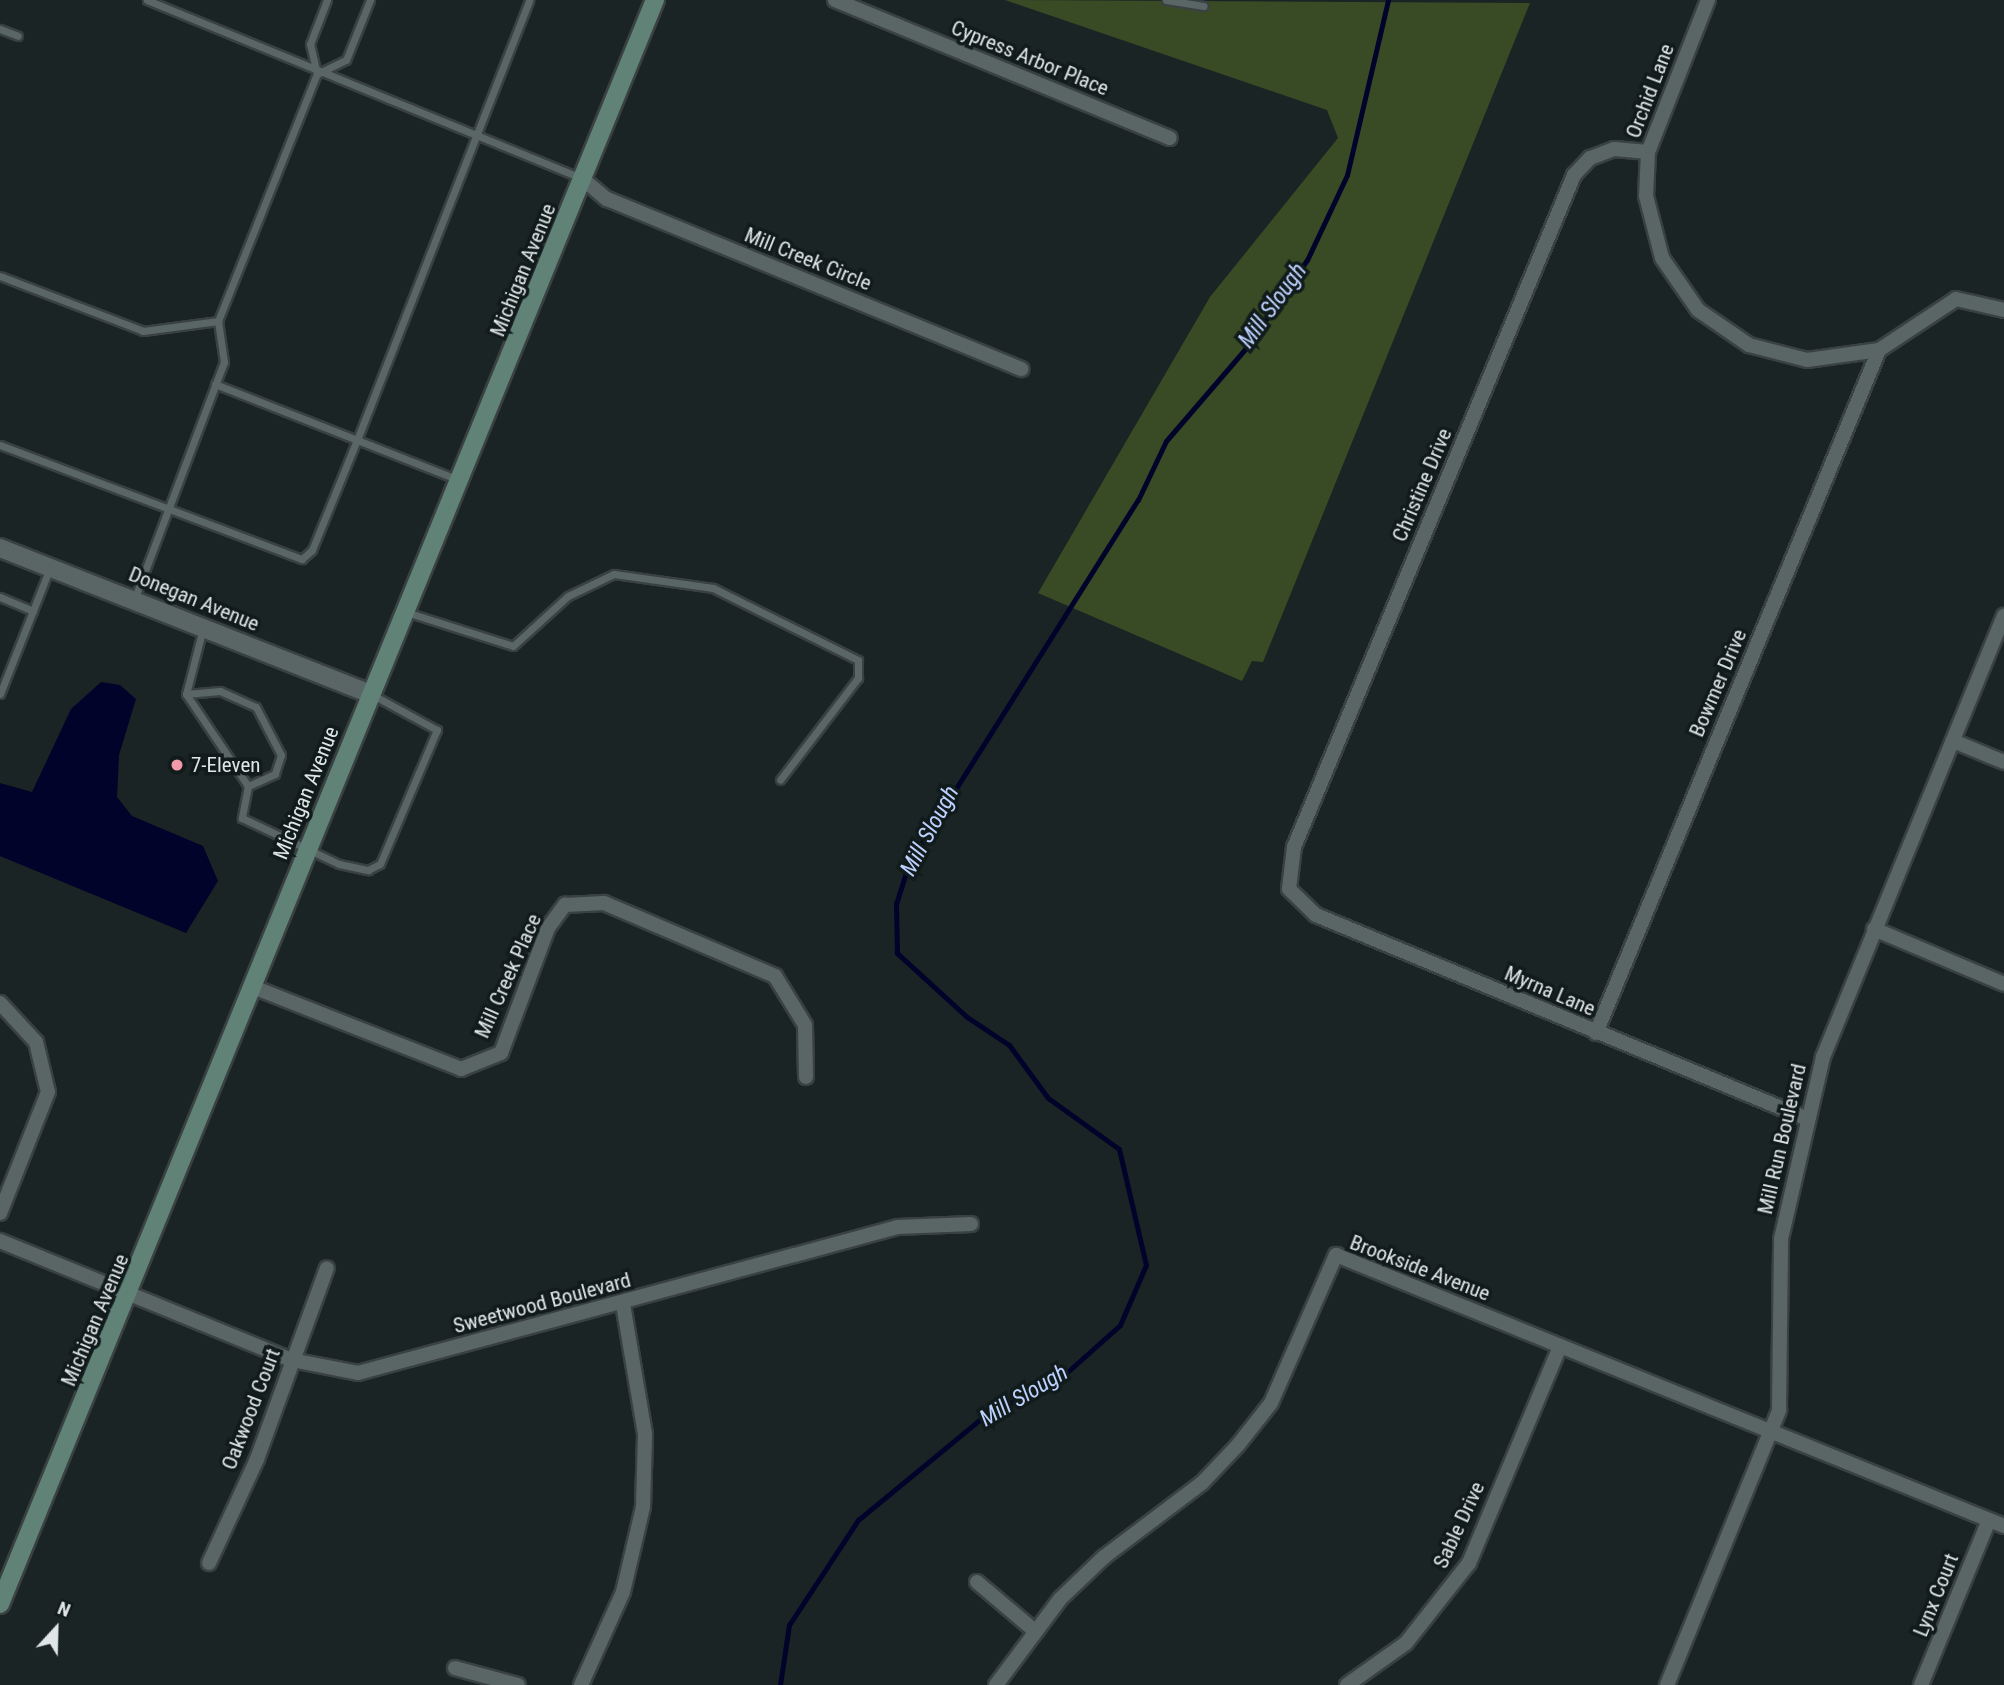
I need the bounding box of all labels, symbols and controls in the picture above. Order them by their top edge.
street label: Cypress Arbor Place [948,15,1112,101]
street label: Orchid Lane [1621,40,1679,142]
street label: Michigan Avenue [485,200,561,340]
street label: Mill Creek Circle [741,222,875,296]
water label: Mill Slough [1233,258,1313,354]
street label: Christine Drive [1387,425,1457,545]
street label: Donegan Avenue [125,561,263,637]
street label: Bowmer Drive [1684,625,1752,741]
street label: Michigan Avenue [268,723,344,863]
place label: 7-Eleven [191,752,260,778]
marker: 7-Eleven [169,757,185,773]
water label: Mill Slough [895,781,965,881]
street label: Mill Creek Place [469,910,547,1042]
street label: Myrna Lane [1501,961,1599,1021]
street label: Mill Run Boulevard [1752,1061,1812,1217]
street label: Brookside Avenue [1346,1230,1494,1306]
street label: Michigan Avenue [56,1250,134,1390]
street label: Sweetwood Boulevard [451,1267,633,1339]
street label: Oakwood Court [216,1345,286,1473]
water label: Mill Slough [975,1359,1073,1433]
street label: Sable Drive [1428,1478,1490,1572]
street label: Lynx Court [1908,1550,1964,1640]
north arrow [21,1594,91,1664]
text: N [54,1596,74,1622]

